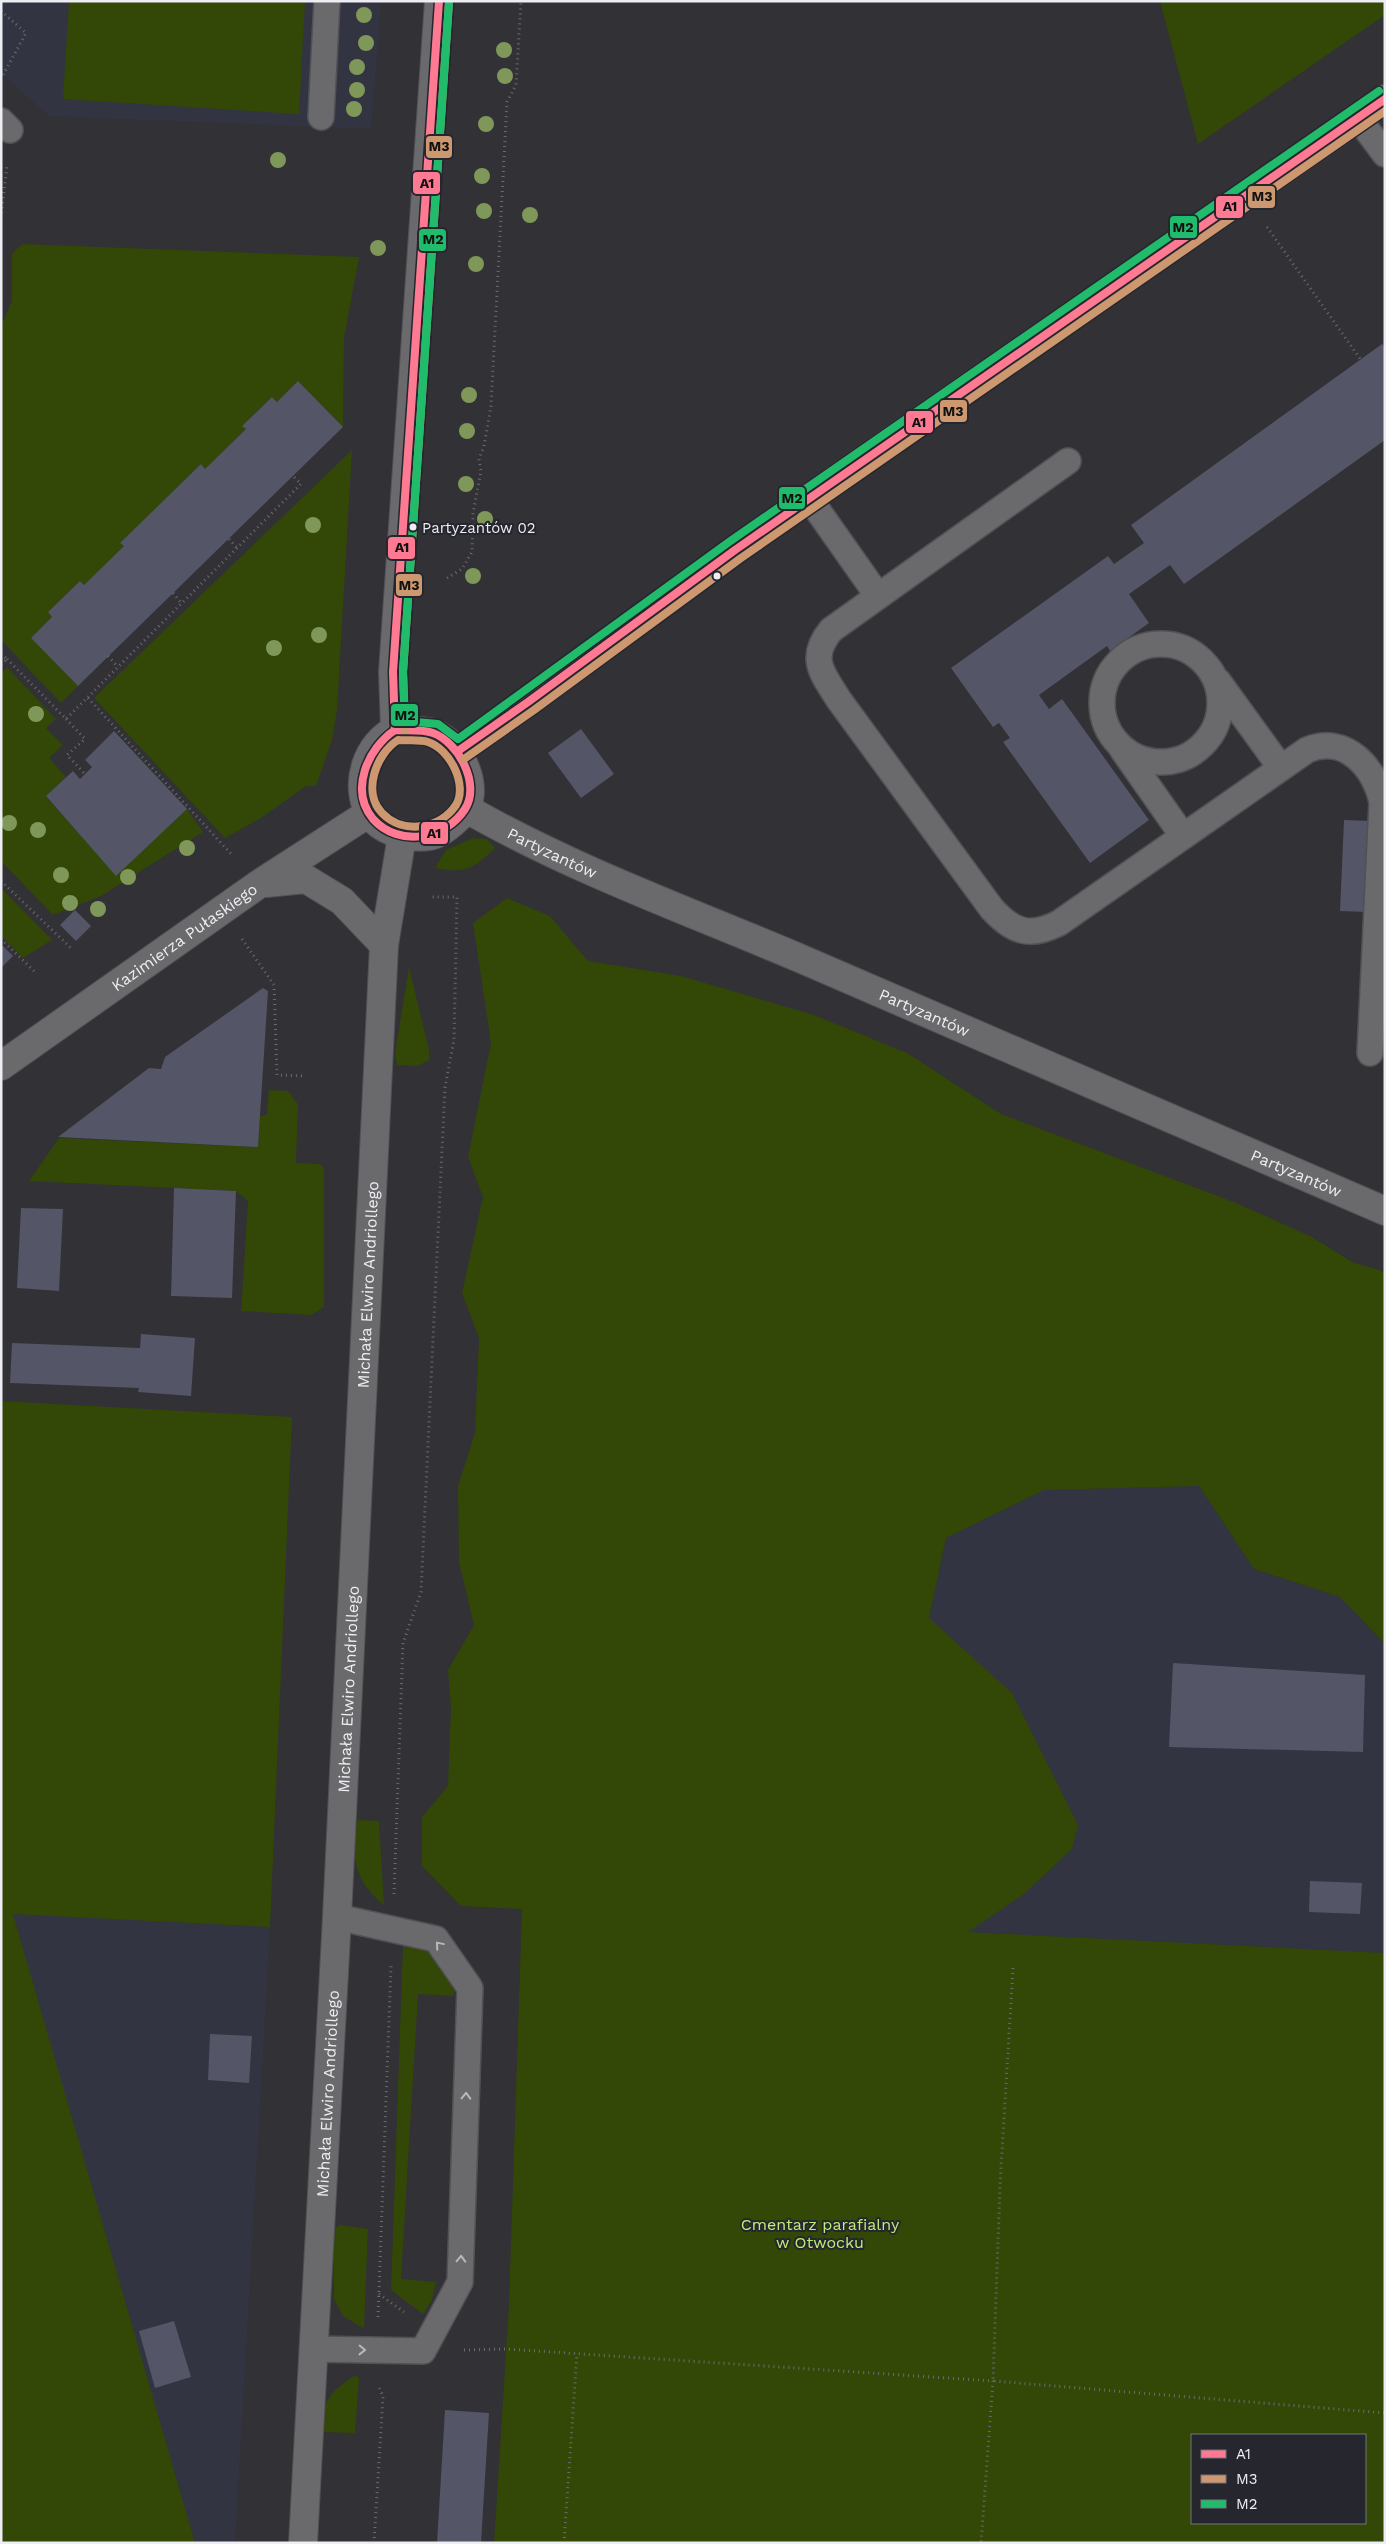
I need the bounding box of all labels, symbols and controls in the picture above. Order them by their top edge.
line badge: M3 [425,135,453,159]
text: M3 [428,138,450,154]
line badge: A1 [412,171,441,195]
text: A1 [420,175,434,191]
line badge: M3 [1247,185,1276,209]
text: M3 [1251,188,1273,204]
line badge: A1 [1215,195,1244,219]
text: A1 [1223,198,1237,214]
line badge: M2 [1169,215,1198,239]
text: M2 [1172,219,1194,235]
line badge: M2 [418,228,447,252]
text: M2 [422,231,444,247]
line badge: M3 [939,399,968,423]
text: M3 [942,403,964,419]
line badge: A1 [905,410,934,434]
text: A1 [912,414,926,430]
line badge: M2 [778,486,806,510]
text: M2 [781,490,803,506]
place label: Partyzantów 02 [422,519,535,537]
marker: Partyzantów 02 [408,522,418,532]
line badge: A1 [387,536,416,560]
text: A1 [395,539,409,555]
unlabelled marker [712,571,722,581]
line badge: M3 [395,573,423,597]
text: M3 [398,577,420,593]
line badge: M2 [390,703,419,727]
text: M2 [394,707,416,723]
line badge: A1 [420,821,449,845]
street label: Partyzantów [504,824,600,882]
text: A1 [427,825,441,841]
street label: Kazimierza Pułaskiego [108,879,261,995]
street label: Partyzantów [876,985,973,1041]
street label: Partyzantów [1248,1146,1344,1201]
street label: Michała Elwiro Andriollego [354,1181,383,1389]
street label: Michała Elwiro Andriollego [334,1585,363,1793]
one-way arrow [435,1941,444,1950]
street label: Michała Elwiro Andriollego [313,1990,343,2198]
one-way arrow [461,2092,472,2100]
park label: Cmentarz parafialny w Otwocku [741,2215,900,2252]
one-way arrow [455,2255,466,2263]
one-way arrow [358,2345,366,2355]
legend [1191,2434,1366,2524]
text: A1 [1236,2445,1251,2463]
text: M3 [1236,2470,1258,2488]
text: M2 [1236,2495,1258,2513]

